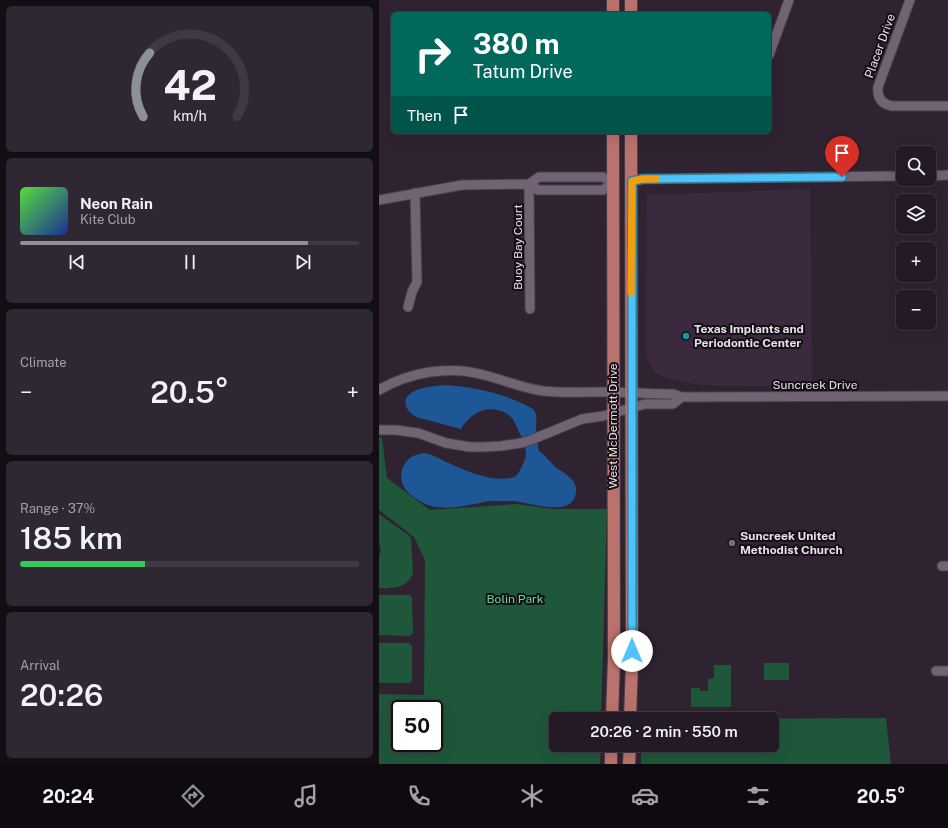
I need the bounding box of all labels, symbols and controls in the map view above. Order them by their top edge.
street label: Placer Drive [862,12,898,80]
text: 380 m [473,27,560,60]
icon: right [407,28,459,80]
text: 42 [163,60,216,109]
text: Tatum Drive [473,61,573,82]
icon: arrive [450,104,472,126]
text: km/h [173,106,206,123]
text: Then [407,107,442,124]
pin [825,136,859,177]
icon: arrive [831,142,853,164]
map controls [896,146,936,330]
button: search [896,146,936,186]
button: layers [896,194,936,234]
text: Neon Rain [80,195,153,212]
street label: Buoy Bay Court [511,204,525,290]
text: Kite Club [80,212,135,227]
button: + [896,242,936,282]
icon: previous [66,251,88,273]
icon: pause [179,251,201,273]
icon: next [292,251,314,273]
button: − [896,290,936,330]
place label: Texas Implants and Periodontic Center [694,322,804,350]
marker: Texas Implants and Periodontic Center [681,331,691,341]
text: Climate [20,355,67,370]
street label: West McDermott Drive [606,363,620,489]
text: 20.5° [150,374,229,410]
street label: Suncreek Drive [772,378,858,392]
text: − [20,379,32,405]
text: + [347,379,359,405]
text: Range · 37% [20,501,95,516]
text: 185 km [20,520,123,556]
place label: Suncreek United Methodist Church [740,529,843,557]
marker: Suncreek United Methodist Church [727,538,737,548]
park label: Bolin Park [487,592,544,606]
position arrow [611,630,653,672]
text: Arrival [20,658,60,673]
text: 20:26 [20,677,103,713]
speed limit sign: 50 [391,700,443,752]
text: 20:26 · 2 min · 550 m [590,723,738,740]
icon: directions [179,782,207,810]
icon: music [292,782,320,810]
icon: phone [405,782,433,810]
icon: climate [518,782,546,810]
icon: car [631,782,659,810]
icon: filters [744,782,772,810]
text: 20:24 [42,786,94,807]
text: 20.5° [857,786,905,807]

